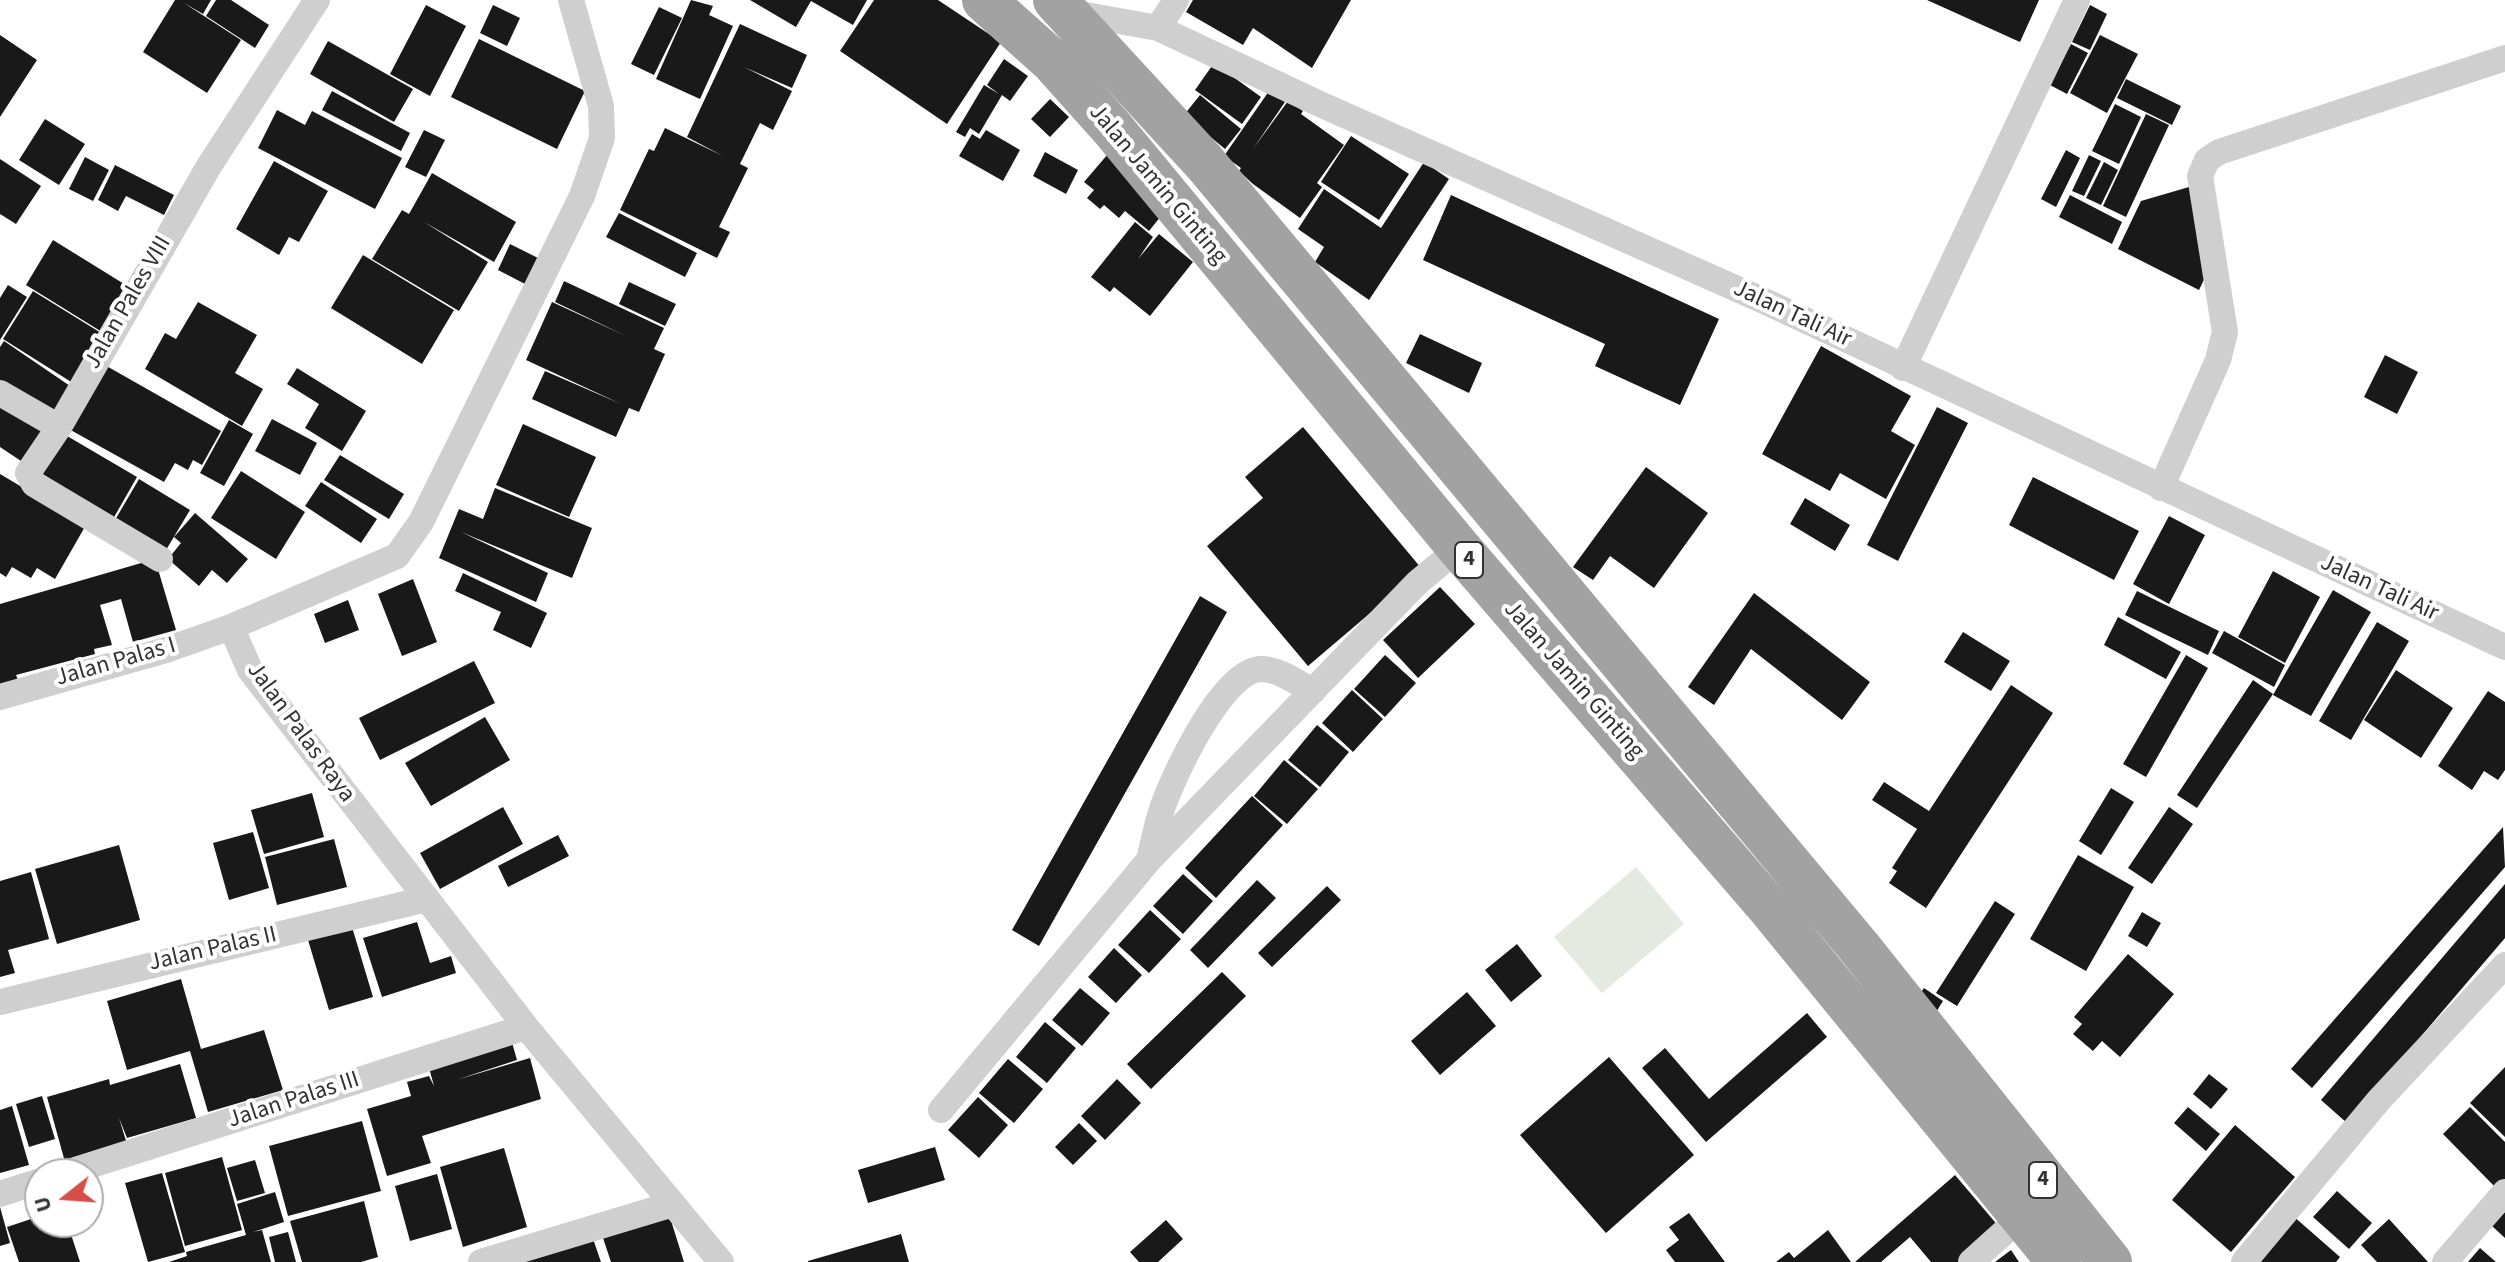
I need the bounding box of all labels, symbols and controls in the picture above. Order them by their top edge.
street label: Jalan Jamin Ginting [1082,99,1232,271]
street label: Jalan Pales VIII [79,231,179,375]
street label: Jalan Tali Air [1728,275,1856,355]
road number: 4 [1455,542,1483,578]
street label: Jalan Tali Air [2315,549,2443,629]
street label: Jalan Jamin Ginting [1496,596,1650,766]
street label: Jalan Palas I [53,632,179,694]
street label: Jalan Palas Raya [240,657,360,809]
street label: Jalan Palas II [146,921,280,979]
street label: Jalan Palas III [225,1066,363,1136]
north arrow [24,1158,104,1238]
road number: 4 [2029,1162,2057,1198]
text: U [26,1193,60,1216]

